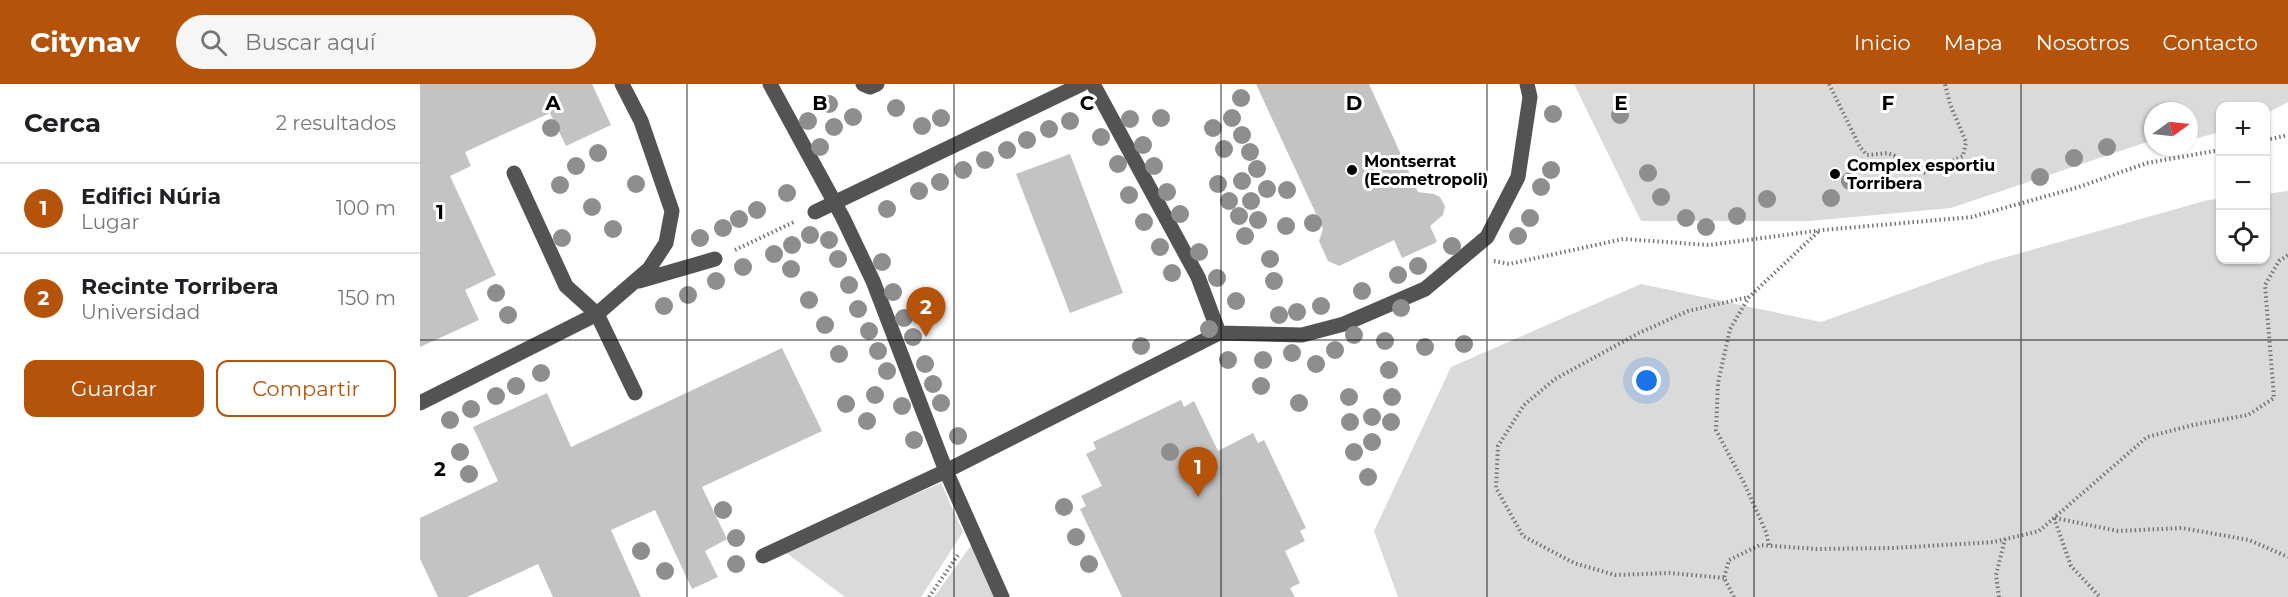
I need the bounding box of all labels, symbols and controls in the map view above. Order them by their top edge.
search box [176,15,596,69]
text: Citynav [30,25,140,59]
icon: search [197,26,230,59]
text: Buscar aquí [245,29,376,56]
text: Inicio [1854,30,1911,55]
text: Mapa [1944,30,2003,55]
text: Nosotros [2036,30,2129,55]
text: Contacto [2162,30,2258,55]
text: A [544,91,561,115]
text: B [812,91,828,115]
text: C [1080,91,1095,115]
text: D [1346,91,1362,115]
text: E [1614,91,1628,115]
text: F [1882,91,1895,115]
north arrow [2144,102,2198,156]
map controls [2216,102,2270,264]
button: + [2216,102,2270,156]
text: Cerca [24,107,101,139]
text: 2 resultados [276,111,396,135]
place label: Montserrat (Ecometropoli) [1364,152,1488,189]
place label: Complex esportiu Torribera [1847,156,1995,193]
button: − [2216,156,2270,210]
marker: Montserrat (Ecometropoli) [1345,163,1359,177]
marker: Complex esportiu Torribera [1828,167,1842,181]
text: Edifici Núria [81,183,221,210]
text: 1 [40,196,47,220]
text: 100 m [336,196,396,220]
text: 1 [436,200,444,224]
text: Lugar [81,210,140,234]
button: locate [2216,210,2270,264]
text: Recinte Torribera [81,273,279,300]
text: 2 [38,286,49,310]
text: 150 m [338,286,396,310]
pin: 2 [906,288,946,337]
text: Universidad [81,300,200,324]
button: Guardar [24,360,204,417]
button: Compartir [216,360,396,417]
your location [1632,366,1661,395]
pin: 1 [1178,448,1218,497]
text: 2 [434,457,446,481]

